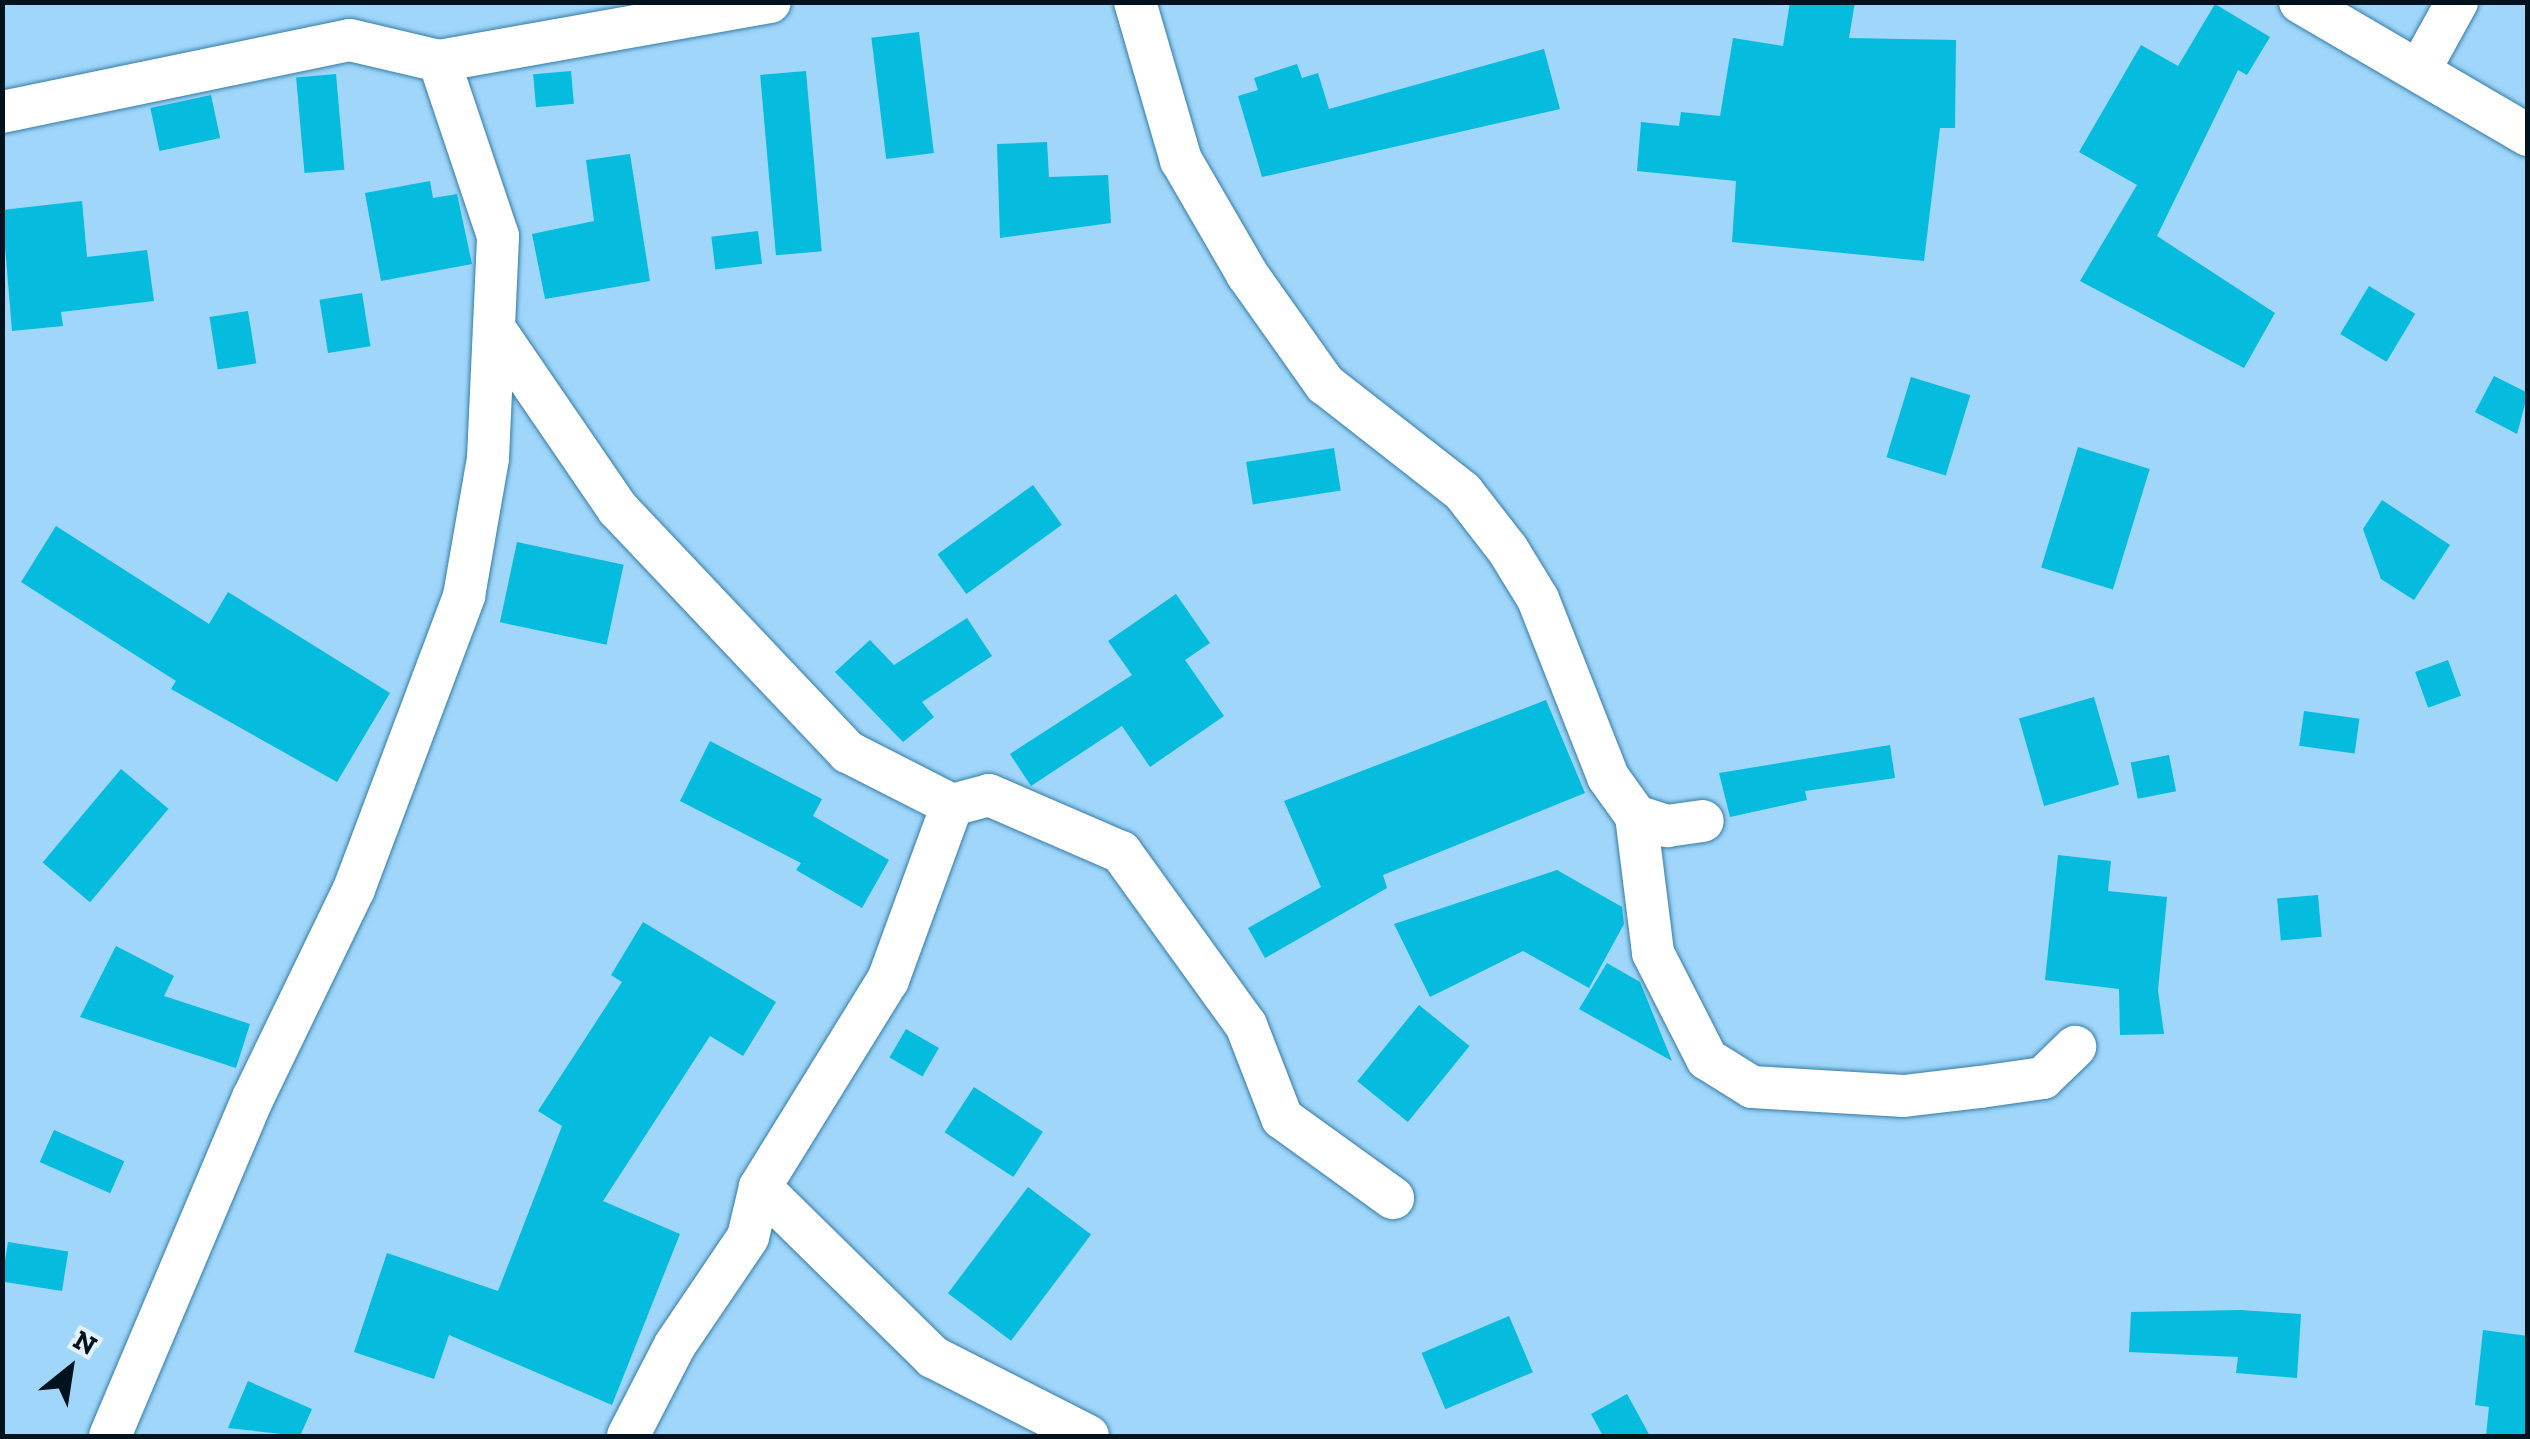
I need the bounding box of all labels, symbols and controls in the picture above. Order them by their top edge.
north arrow [20,1319,120,1419]
text: N [68,1323,103,1362]

